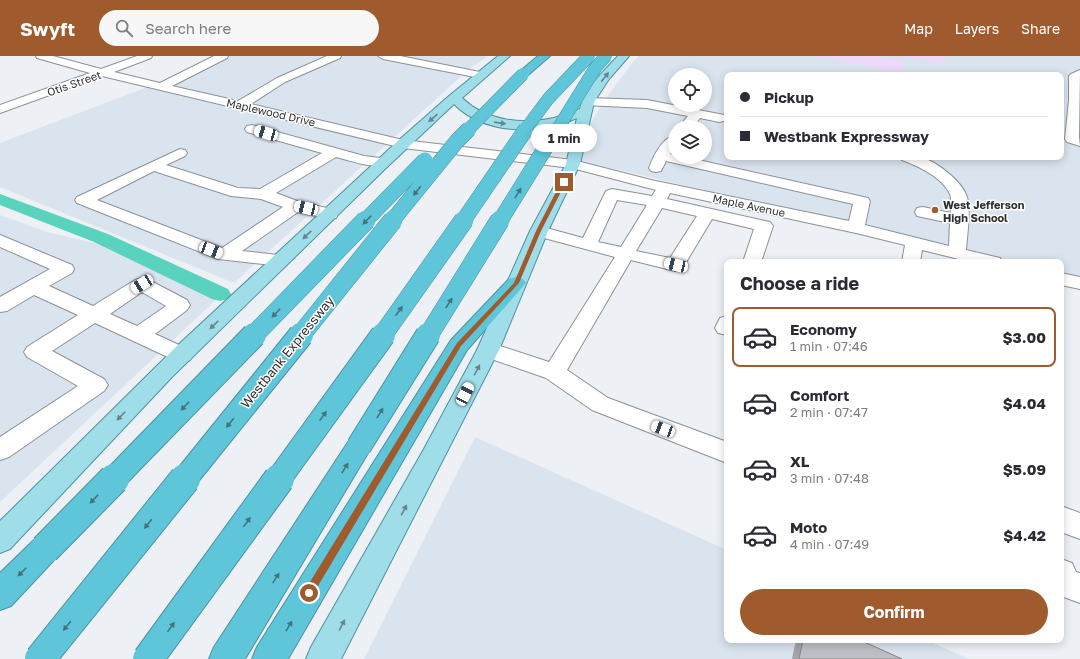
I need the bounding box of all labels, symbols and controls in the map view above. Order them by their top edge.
search box [99,10,379,46]
text: Swyft [20,17,75,40]
icon: search [113,17,135,39]
text: Search here [145,19,231,37]
text: Map [904,20,933,37]
text: Layers [955,20,999,37]
text: Share [1021,20,1060,37]
street label: Otis Street [45,68,103,98]
map controls [668,68,712,164]
button: locate [668,68,712,112]
one-way arrow [601,71,610,82]
text: Pickup [764,88,814,106]
street label: Maplewood Drive [225,95,317,129]
one-way arrow [428,113,438,122]
one-way arrow [494,120,507,126]
button: layers [668,120,712,164]
car [253,124,279,142]
callout: 1 min [531,124,597,152]
text: Westbank Expressway [764,127,929,145]
text: 1 min [548,130,580,146]
route end [555,173,573,191]
one-way arrow [412,186,421,197]
one-way arrow [514,188,522,198]
street label: Maple Avenue [712,191,786,219]
place label: West Jefferson High School [943,198,1025,224]
car [293,199,319,217]
marker: West Jefferson High School [930,205,940,215]
one-way arrow [362,215,372,225]
one-way arrow [302,230,312,240]
car [198,240,224,260]
car [663,256,689,274]
text: Choose a ride [740,272,859,294]
car [129,273,155,295]
street label: Westbank Expressway [237,292,338,411]
one-way arrow [445,298,453,308]
one-way arrow [395,306,403,316]
one-way arrow [271,308,281,318]
icon: car [742,319,778,355]
one-way arrow [209,320,218,329]
text: Economy [790,320,857,338]
text: $3.00 [1002,328,1046,346]
text: 1 min · 07:46 [790,338,868,354]
one-way arrow [474,365,480,376]
car [454,381,476,407]
icon: car [742,385,778,421]
text: Comfort [790,386,849,404]
text: $4.04 [1003,394,1046,412]
one-way arrow [180,401,190,411]
text: 2 min · 07:47 [790,404,868,420]
one-way arrow [376,408,384,418]
one-way arrow [116,411,125,421]
one-way arrow [319,411,327,422]
one-way arrow [225,418,234,429]
car [650,419,676,439]
icon: car [742,451,778,487]
text: XL [790,452,809,470]
text: $5.09 [1003,460,1046,478]
one-way arrow [342,462,349,474]
text: 3 min · 07:48 [790,470,869,486]
one-way arrow [89,494,99,504]
one-way arrow [400,504,407,516]
one-way arrow [243,517,251,527]
icon: car [742,517,778,553]
text: Moto [790,518,827,536]
one-way arrow [144,519,153,530]
text: $4.42 [1003,526,1046,544]
text: 4 min · 07:49 [790,536,869,552]
one-way arrow [17,567,27,577]
one-way arrow [273,572,280,584]
route start [300,584,318,602]
button: Confirm [740,589,1048,635]
one-way arrow [339,619,345,631]
one-way arrow [62,620,71,631]
one-way arrow [286,620,293,632]
one-way arrow [167,622,175,633]

